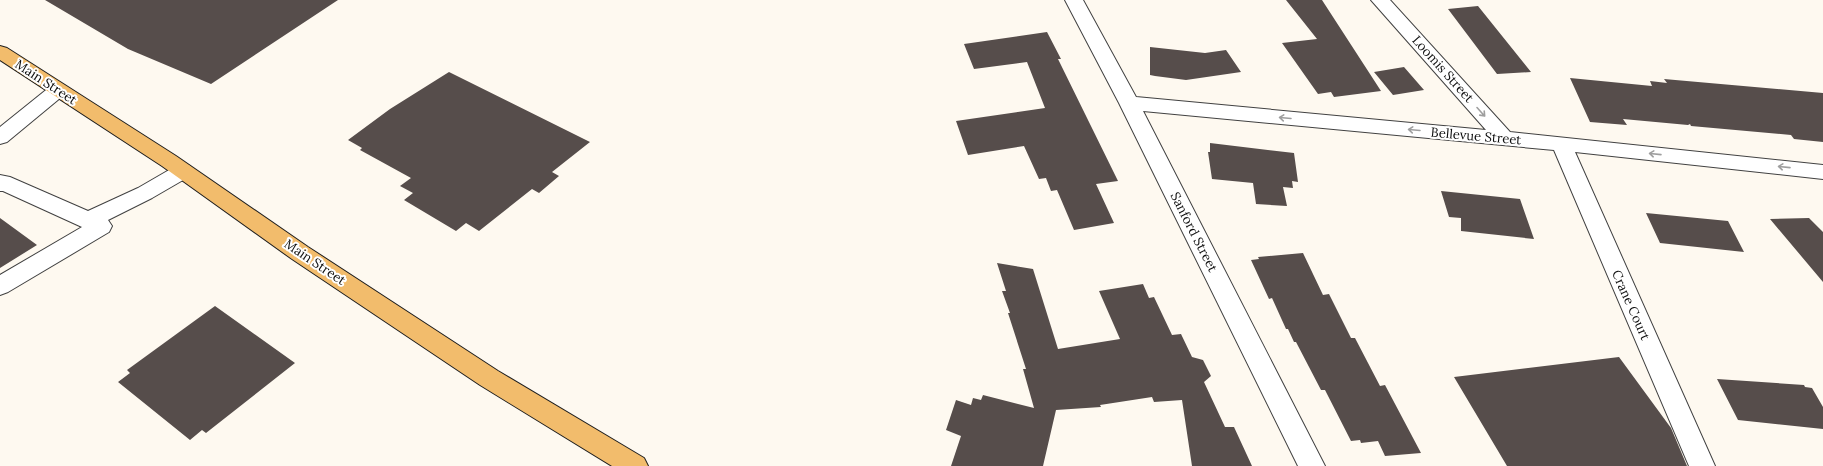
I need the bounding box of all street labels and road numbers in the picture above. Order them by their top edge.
street label: Loomis Street [1408,32,1478,106]
street label: Main Street [12,56,80,108]
street label: Bellevue Street [1430,124,1522,148]
street label: Sanford Street [1167,189,1221,275]
street label: Main Street [281,235,349,289]
street label: Crane Court [1608,267,1654,343]

